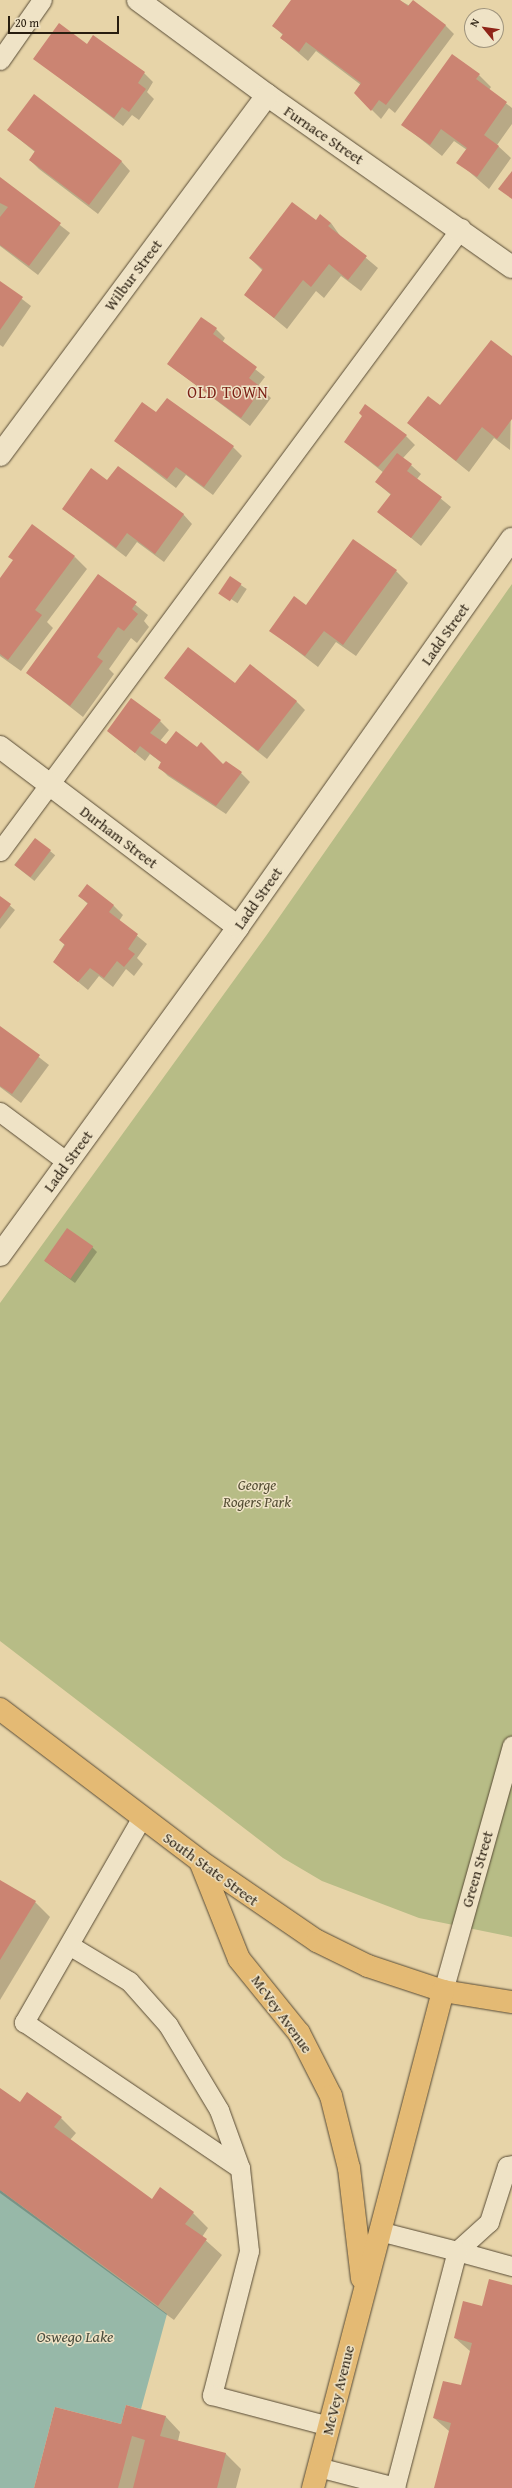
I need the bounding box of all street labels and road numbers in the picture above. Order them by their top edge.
street label: Furnace Street [281,102,367,168]
street label: Wilbur Street [100,236,166,314]
street label: Ladd Street [417,599,473,669]
street label: Durham Street [77,802,161,872]
street label: Ladd Street [230,863,286,933]
street label: Ladd Street [40,1127,96,1195]
street label: South State Street [160,1828,262,1910]
street label: Green Street [458,1829,496,1909]
street label: McVey Avenue [248,1972,316,2056]
street label: McVey Avenue [318,2343,358,2437]

